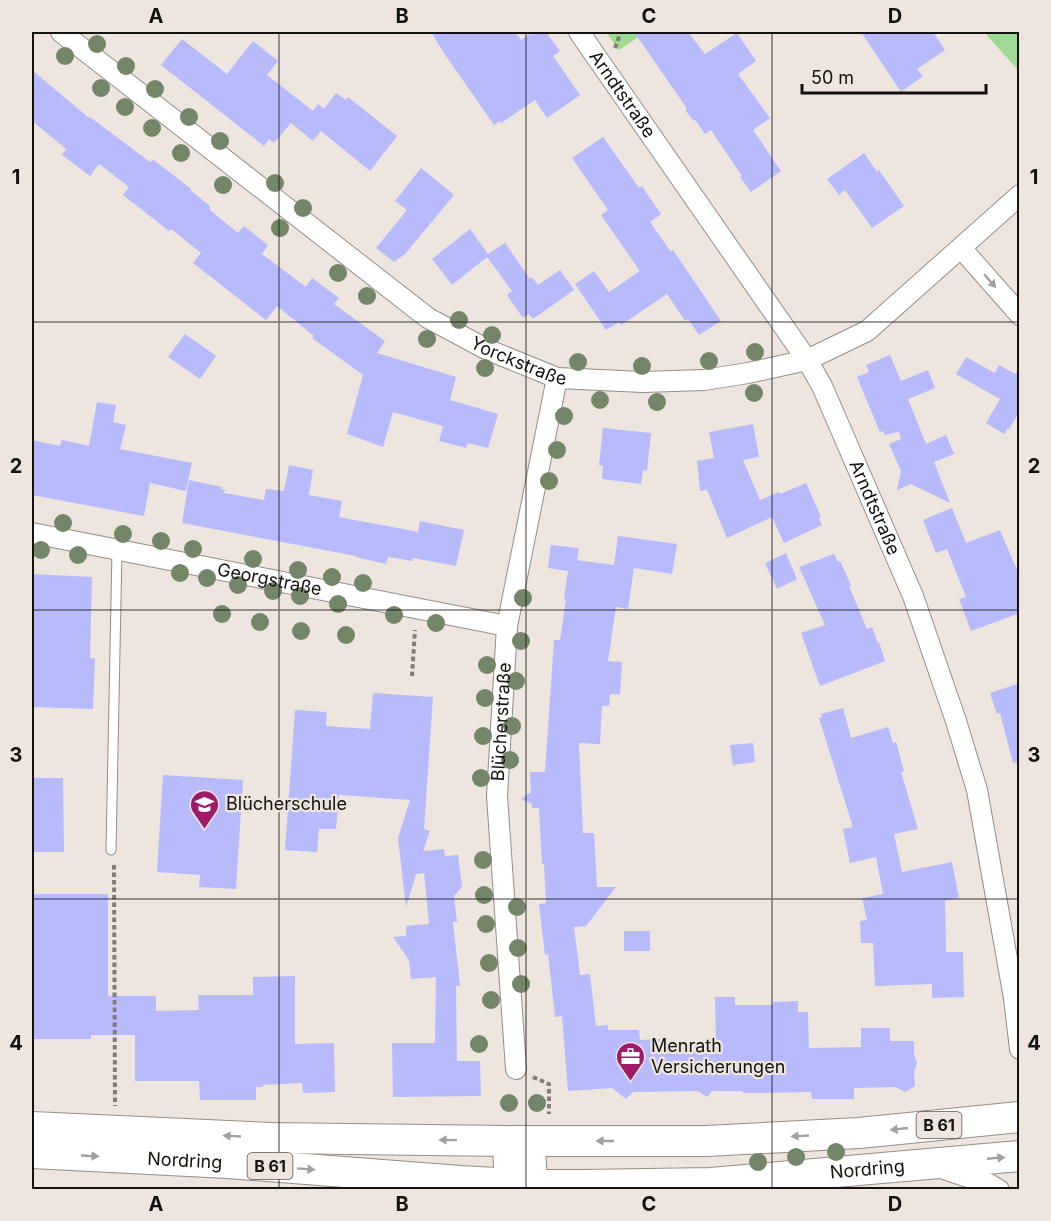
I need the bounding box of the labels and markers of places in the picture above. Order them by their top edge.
school or university icon: Blücherschule [189,788,221,830]
place label: Blücherschule [226,793,347,814]
place label: Menrath Versicherungen [651,1035,785,1077]
office icon: Menrath Versicherungen [614,1040,646,1082]

